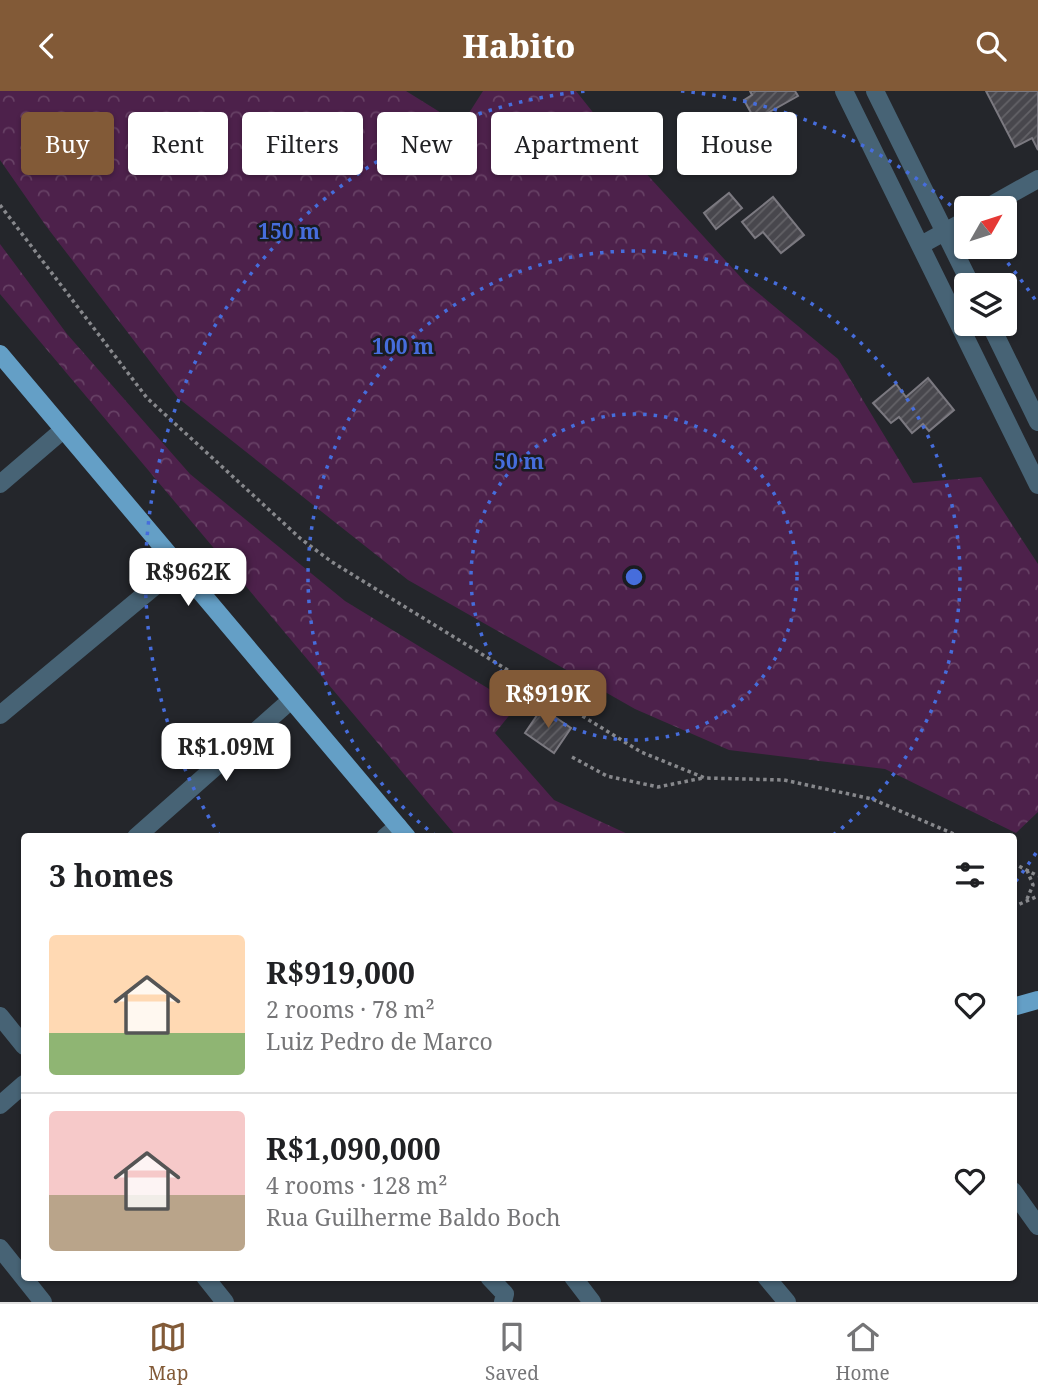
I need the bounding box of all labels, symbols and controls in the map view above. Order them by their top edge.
text: Habito [463,24,575,67]
icon: back [28,27,66,65]
icon: search [972,27,1010,65]
chip: Buy [21,112,114,175]
chip: Rent [128,112,228,175]
chip: Filters [242,112,363,175]
chip: New [377,112,477,175]
chip: Apartment [491,112,663,175]
chip: House [677,112,797,175]
north arrow [954,196,1017,259]
map controls [954,196,1017,336]
text: 150 m [258,217,320,245]
button: layers [954,273,1017,336]
text: 100 m [372,332,434,360]
text: 50 m [494,447,544,475]
pin: R$962K [131,549,245,608]
text: R$962K [145,555,231,587]
centre of rings [622,565,646,589]
pin: R$919K [491,671,605,730]
text: R$919K [505,677,591,709]
pin: R$1.09M [161,723,291,783]
text: R$1.09M [177,730,275,762]
text: 3 homes [49,855,173,896]
icon: filters [951,856,989,894]
text: R$919,000 [266,952,415,993]
icon: home [105,963,189,1047]
icon: heart [951,986,989,1024]
text: 2 rooms · 78 m² [266,993,435,1025]
text: Luiz Pedro de Marco [266,1025,493,1057]
text: R$1,090,000 [266,1128,441,1169]
icon: home [105,1139,189,1223]
icon: heart [951,1162,989,1200]
text: 4 rooms · 128 m² [266,1169,448,1201]
text: Rua Guilherme Baldo Boch [266,1201,561,1233]
tab: Map [148,1318,188,1386]
tab: Saved [485,1318,539,1386]
tab: Home [836,1318,890,1386]

